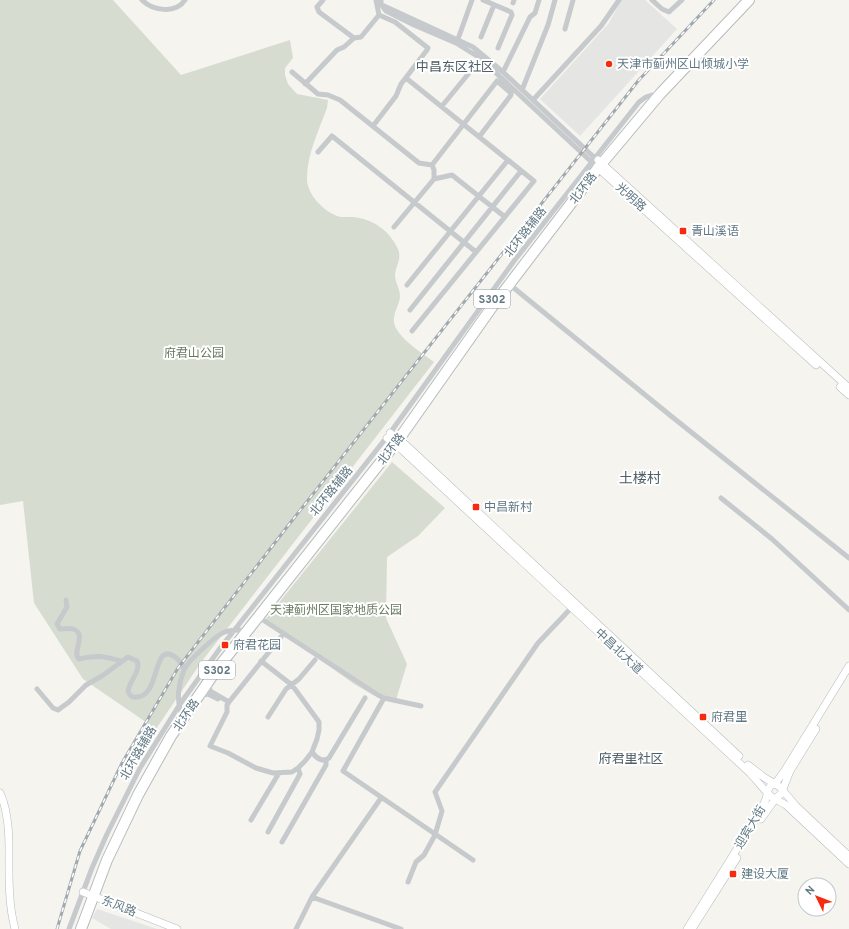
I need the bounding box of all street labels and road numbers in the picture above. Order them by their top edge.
street label: 北环路 [566,170,601,208]
street label: 光明路 [612,180,649,216]
street label: 北环路辅路 [501,204,551,261]
road number: S302 [474,290,510,308]
street label: 北环路 [375,430,409,469]
street label: 北环路辅路 [307,463,357,520]
street label: 中昌北大道 [591,625,646,678]
road number: S302 [199,661,235,679]
street label: 北环路 [170,696,204,735]
street label: 北环路辅路 [117,724,161,783]
street label: 迎宾大街 [732,803,770,852]
street label: 东风路 [99,893,138,921]

